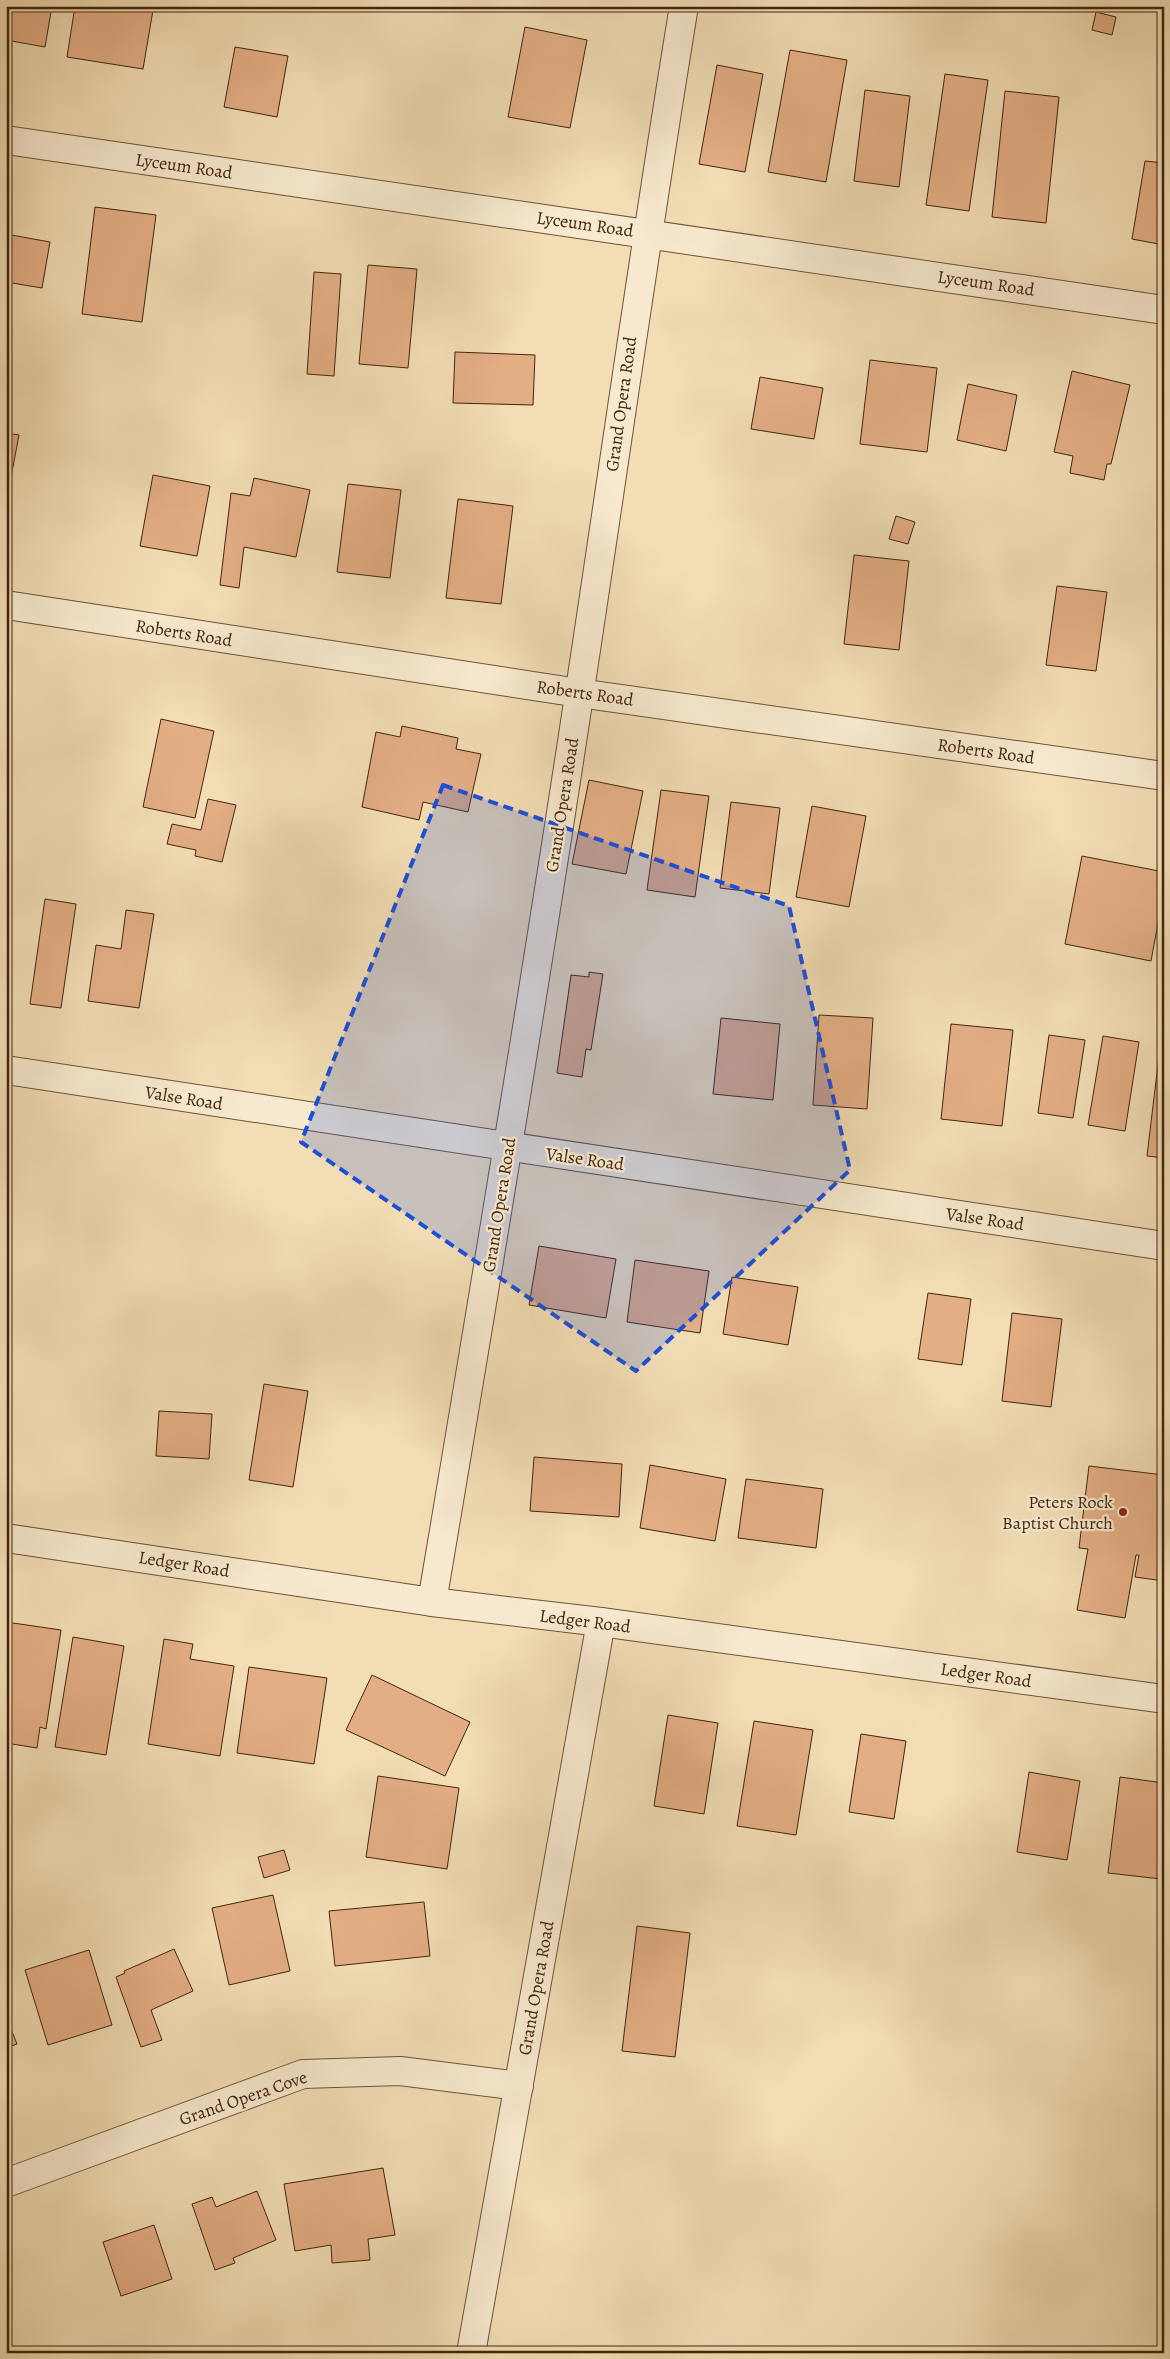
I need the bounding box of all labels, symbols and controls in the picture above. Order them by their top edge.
street label: Lyceum Road [134,147,234,185]
street label: Lyceum Road [535,205,635,243]
street label: Lyceum Road [936,264,1036,302]
street label: Grand Opera Road [600,335,642,473]
street label: Roberts Road [134,614,234,653]
street label: Roberts Road [535,674,635,712]
street label: Roberts Road [936,732,1036,770]
street label: Grand Opera Road [540,736,585,874]
street label: Valse Road [142,1080,225,1116]
street label: Grand Opera Road [477,1136,522,1274]
street label: Valse Road [543,1142,626,1176]
street label: Valse Road [943,1202,1026,1236]
place label: Peters Rock Baptist Church [1002,1490,1113,1535]
marker: Peters Rock Baptist Church [1117,1506,1129,1518]
street label: Ledger Road [137,1545,232,1583]
street label: Ledger Road [538,1603,632,1639]
street label: Ledger Road [939,1657,1033,1693]
street label: Grand Opera Road [512,1919,560,2057]
street label: Grand Opera Cove [176,2065,310,2131]

